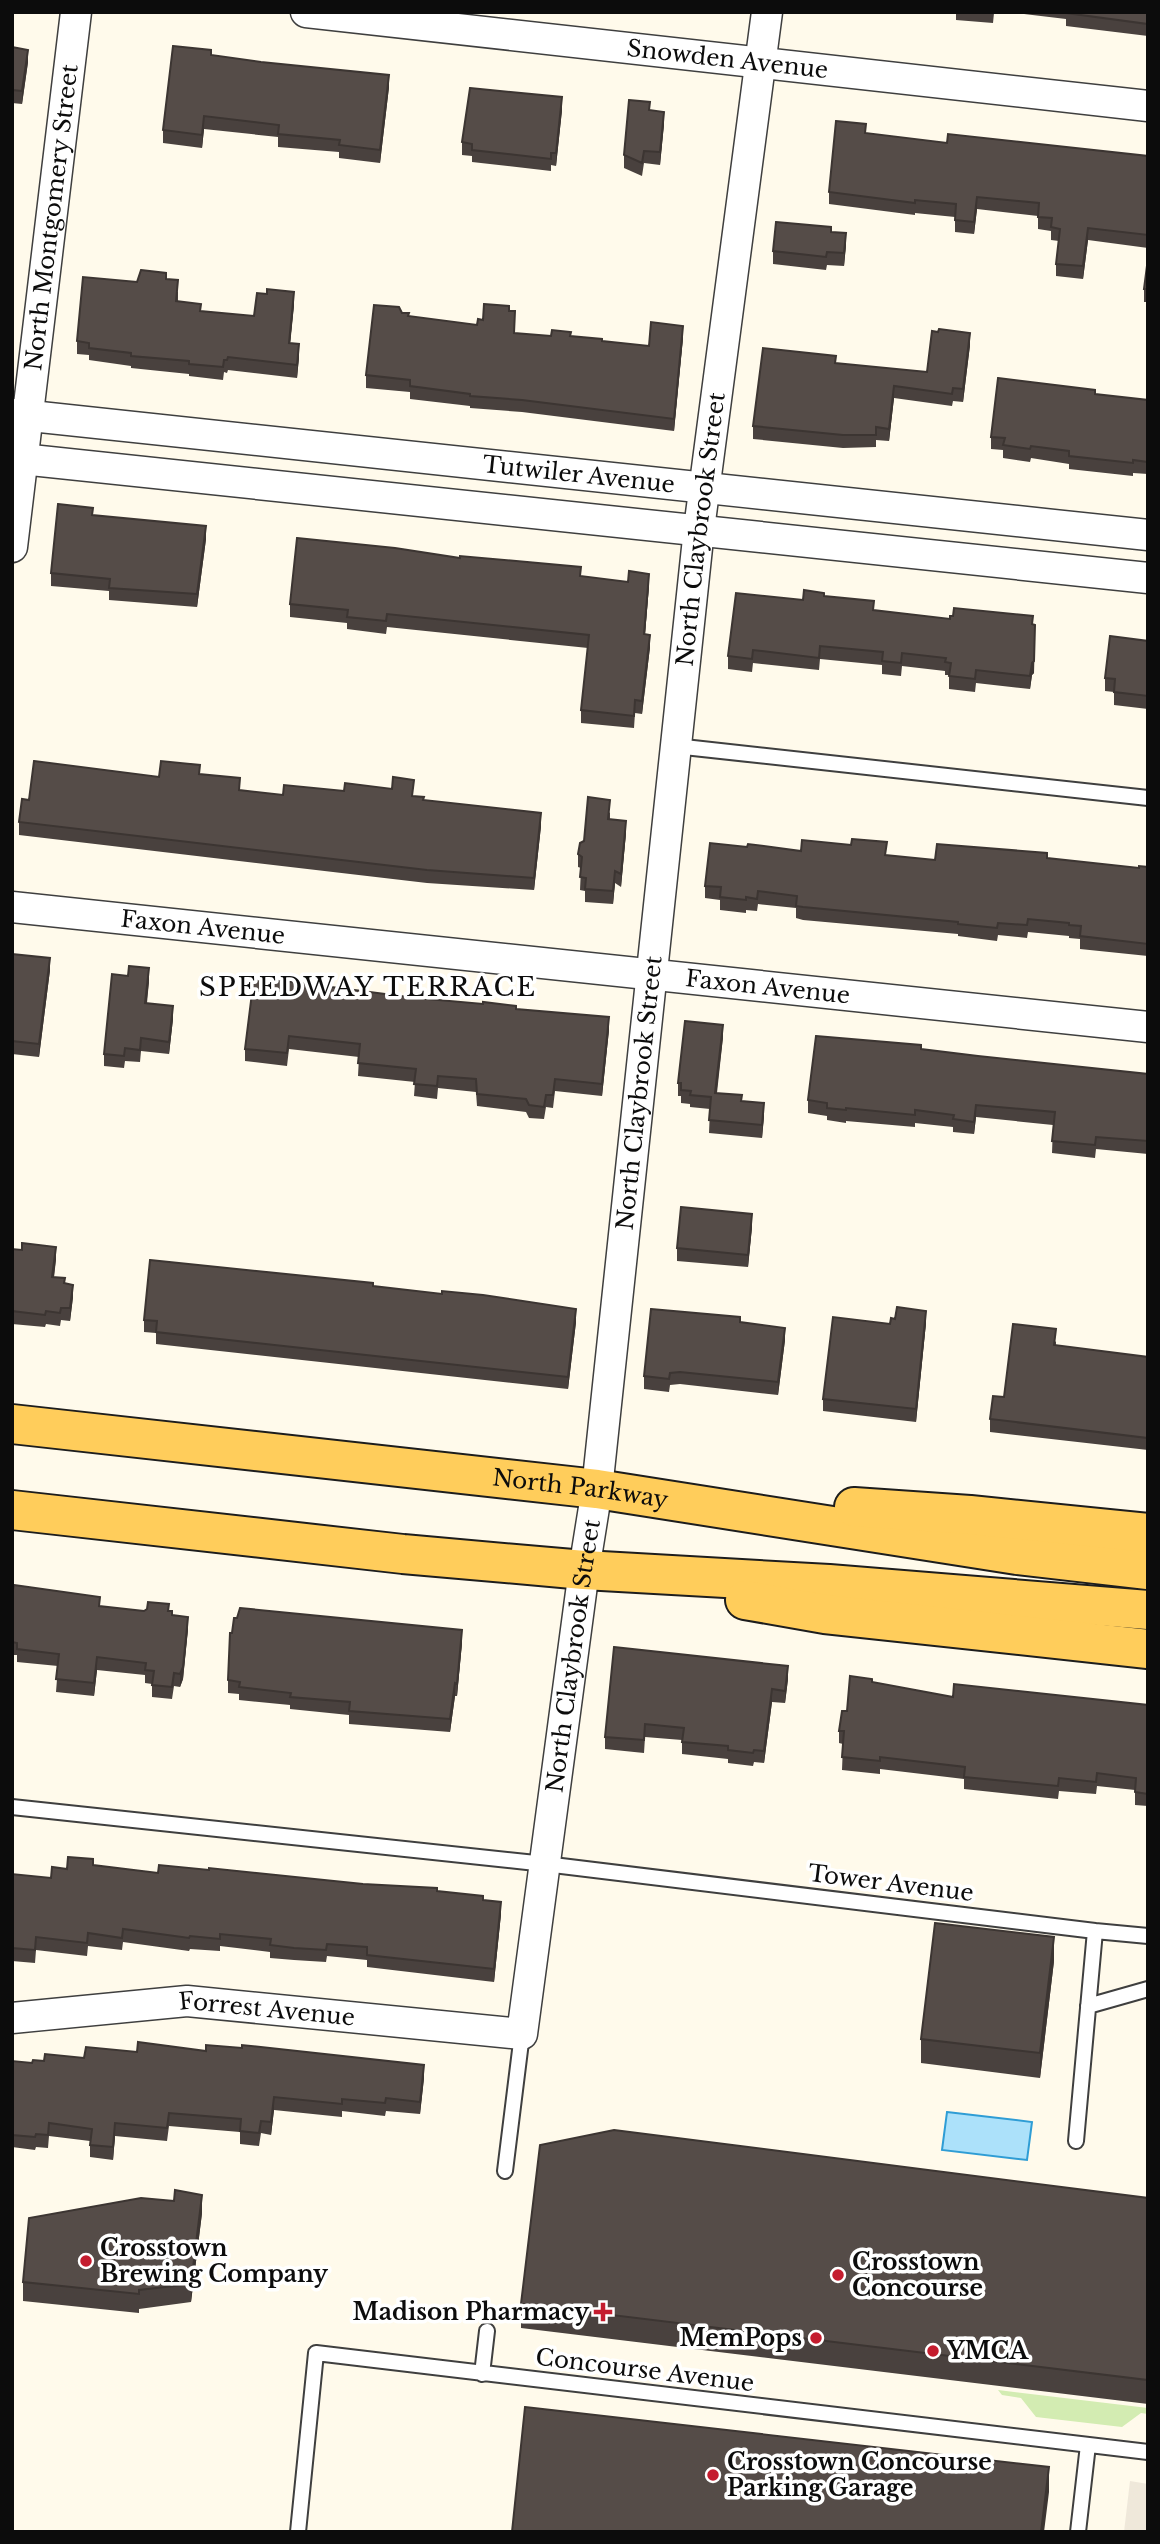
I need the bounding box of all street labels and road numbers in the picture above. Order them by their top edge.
street label: Snowden Avenue [625,34,830,84]
street label: North Montgomery Street [19,62,84,372]
street label: North Claybrook Street [671,390,731,668]
street label: Tutwiler Avenue [481,450,676,499]
street label: Faxon Avenue [119,905,287,950]
street label: North Claybrook Street [611,954,668,1231]
street label: Faxon Avenue [684,964,851,1009]
street label: North Parkway [491,1463,670,1514]
street label: North Claybrook Street [540,1517,606,1794]
street label: Tower Avenue [807,1859,975,1907]
street label: Forrest Avenue [177,1986,356,2031]
street label: Concourse Avenue [534,2343,756,2397]

